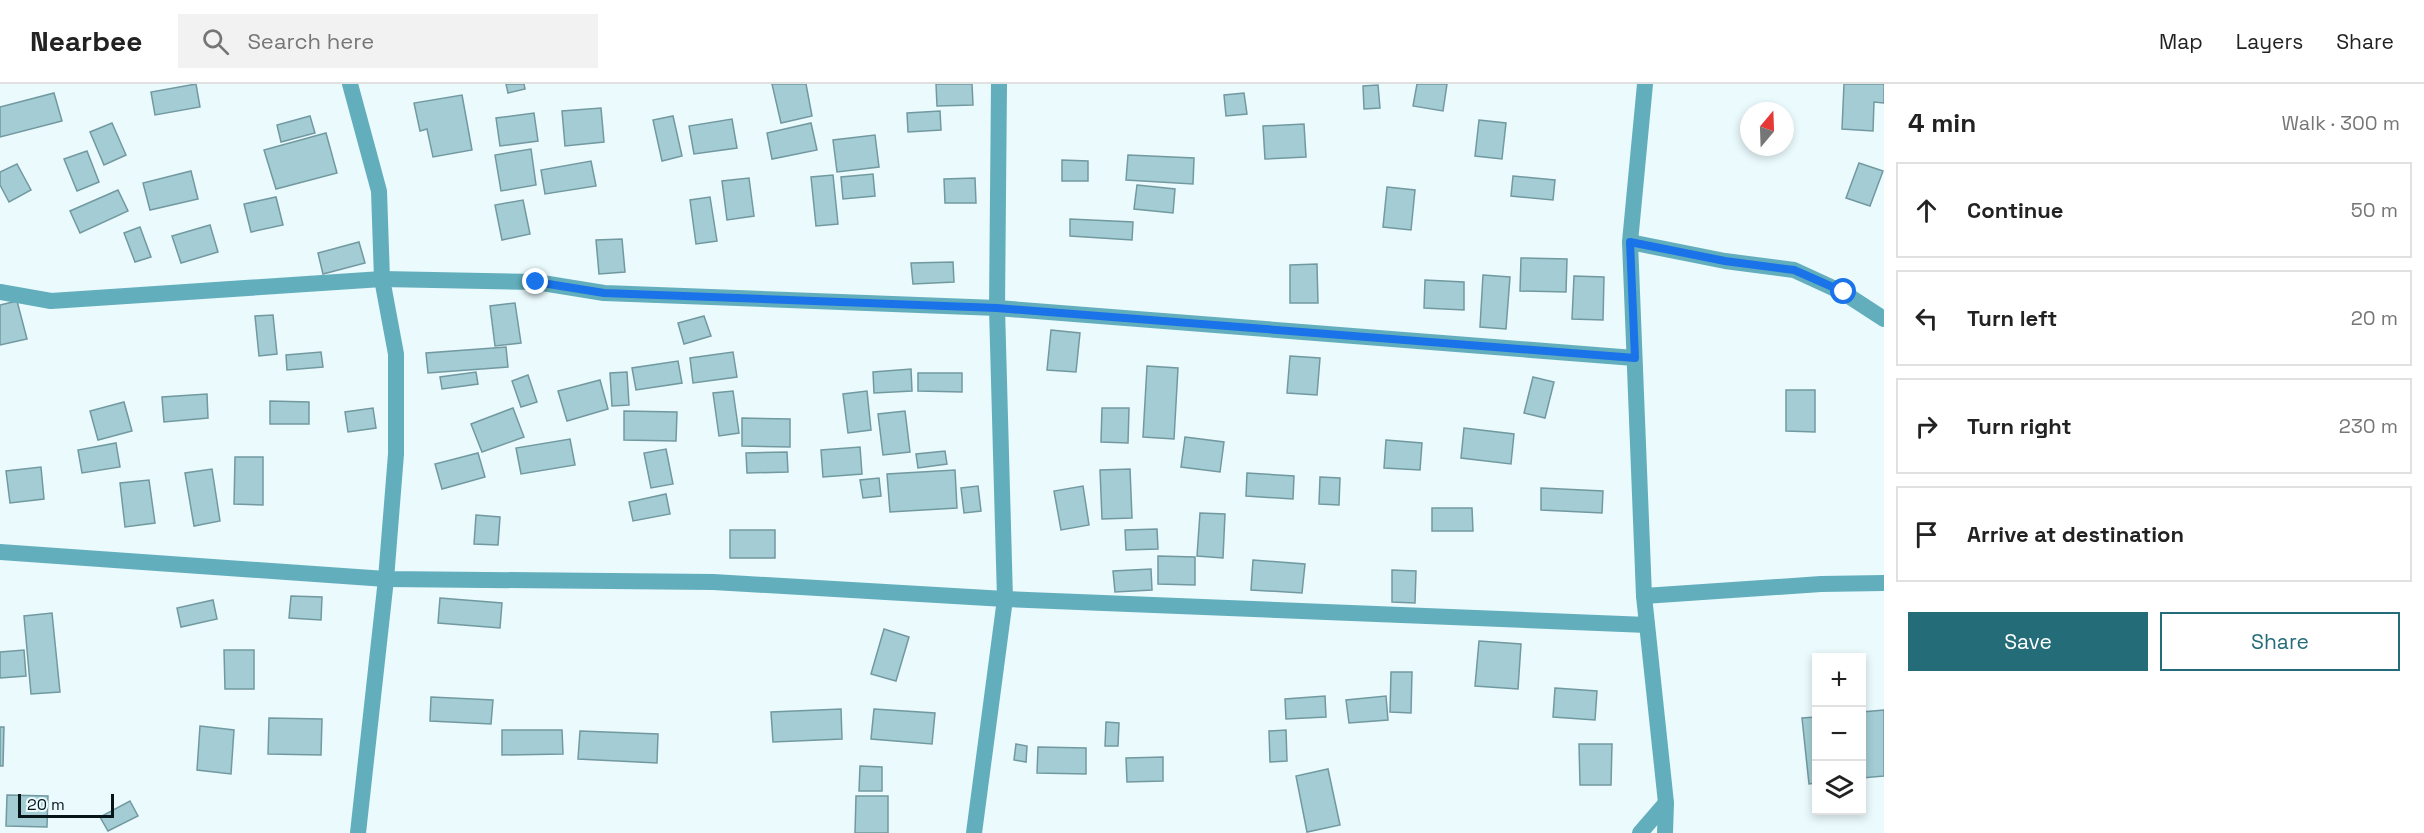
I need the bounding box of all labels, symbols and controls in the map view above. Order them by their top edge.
search box [178,14,598,68]
text: Nearbee [30,23,142,59]
icon: search [199,25,232,58]
text: Search here [247,27,374,55]
text: Map [2159,28,2203,55]
text: Layers [2236,28,2303,55]
text: Share [2336,28,2394,55]
north arrow [1740,102,1794,156]
text: 4 min [1908,106,1976,140]
text: Walk · 300 m [2281,110,2400,136]
icon: ahead [1910,194,1943,227]
text: Continue [1967,196,2063,224]
text: 50 m [2351,197,2398,223]
route end [522,268,548,294]
route start [1830,278,1856,304]
icon: left [1910,302,1943,335]
text: Turn left [1967,304,2057,332]
text: 20 m [2351,305,2398,331]
icon: right [1910,410,1943,443]
text: Turn right [1967,412,2072,440]
text: 230 m [2339,413,2398,439]
icon: arrive [1910,518,1943,551]
text: Arrive at destination [1967,520,2184,548]
button: Save [1908,612,2148,671]
button: Share [2160,612,2400,671]
map controls [1812,653,1866,815]
button: + [1812,653,1866,707]
button: − [1812,707,1866,761]
button: layers [1812,761,1866,815]
scale bar [18,791,114,818]
text: 20 m [27,794,65,815]

